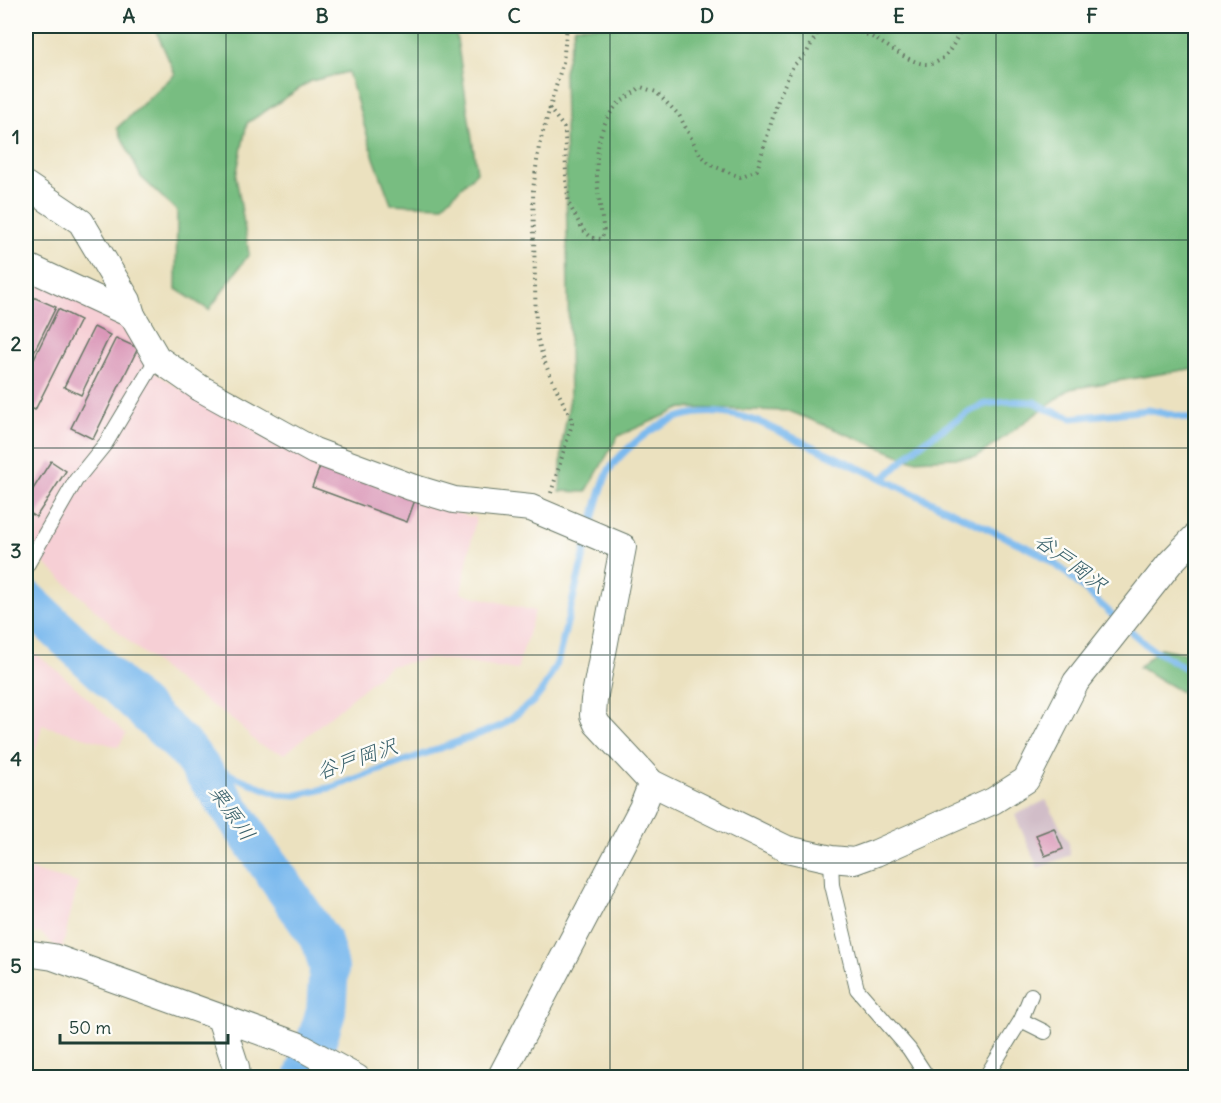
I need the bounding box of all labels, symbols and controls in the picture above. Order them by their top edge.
text: A [123,3,136,28]
text: B [315,3,329,28]
text: C [507,3,521,28]
text: D [700,3,714,28]
text: E [893,3,905,28]
text: F [1086,3,1098,28]
text: 1 [12,124,20,149]
text: 2 [11,331,22,356]
water label: 谷戸岡沢 [1030,527,1114,599]
text: 3 [10,538,22,563]
water label: 谷戸岡沢 [313,732,402,785]
text: 4 [10,746,22,771]
water label: 栗原川 [203,779,262,846]
text: 5 [10,953,22,978]
scale bar [60,1007,228,1045]
text: 50 m [69,1016,111,1039]

